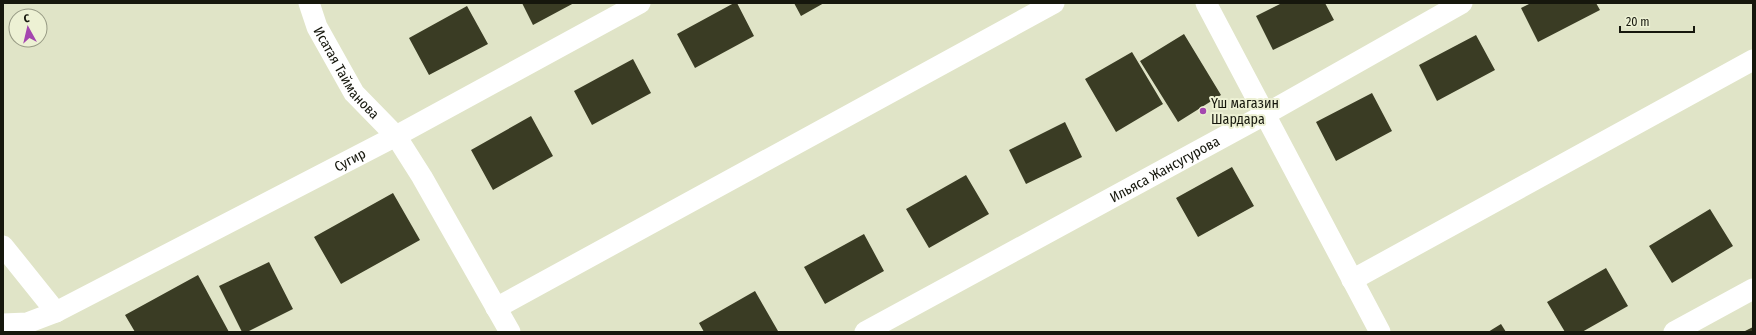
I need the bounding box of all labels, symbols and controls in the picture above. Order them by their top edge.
north arrow [8,8,48,48]
scale bar [1620,8,1694,34]
text: С [23,12,31,25]
text: 20 m [1626,15,1650,29]
street label: Исатая Тайманова [310,24,383,122]
place label: Үш магазин Шардара [1211,95,1279,128]
marker: Үш магазин Шардара [1198,106,1208,116]
street label: Ильяса Жансугурова [1107,132,1222,206]
street label: Сугир [331,145,369,175]

